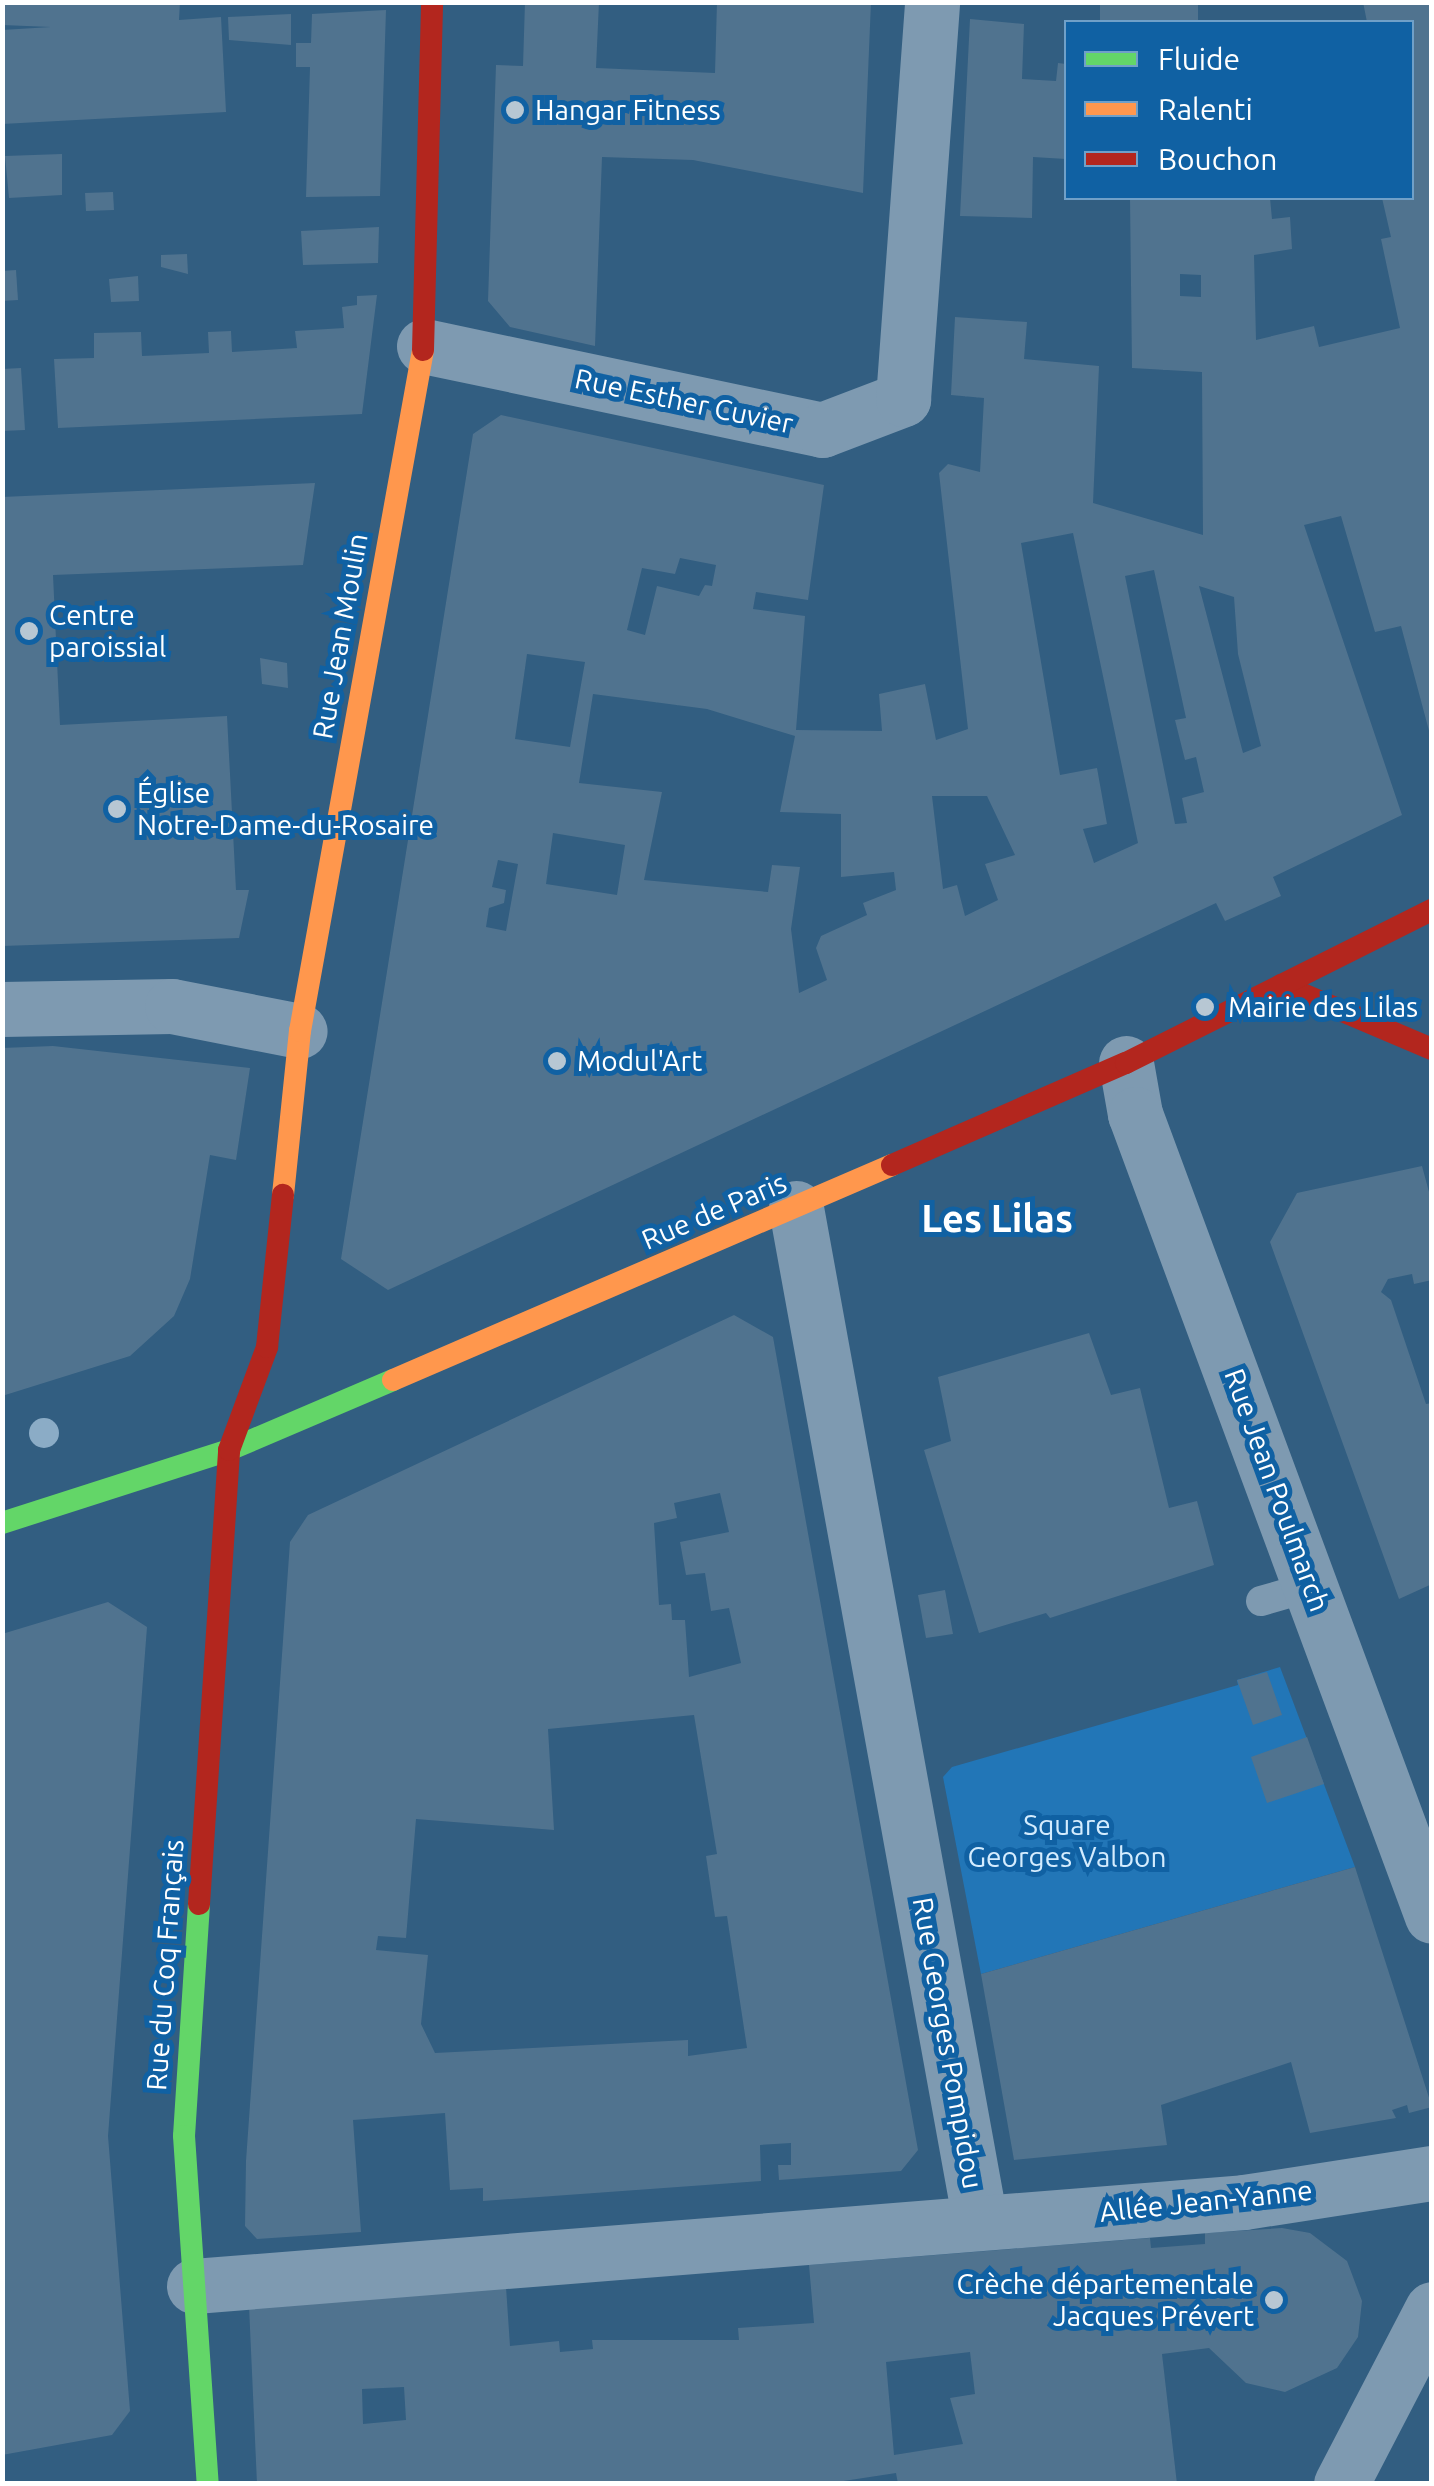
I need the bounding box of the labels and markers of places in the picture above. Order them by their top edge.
place label: Hangar Fitness [535,93,721,127]
marker: Hangar Fitness [504,99,526,121]
place label: Centre paroissial [49,598,166,664]
marker: Centre paroissial [18,620,40,642]
place label: Église Notre-Dame-du-Rosaire [137,776,434,842]
marker: Église Notre-Dame-du-Rosaire [106,798,128,820]
place label: Mairie des Lilas [1228,990,1418,1024]
marker: Mairie des Lilas [1192,994,1218,1020]
place label: Modul'Art [577,1044,702,1078]
marker: Modul'Art [546,1050,568,1072]
place label: Crèche départementale Jacques Prévert [957,2267,1254,2333]
marker: Crèche départementale Jacques Prévert [1263,2289,1285,2311]

